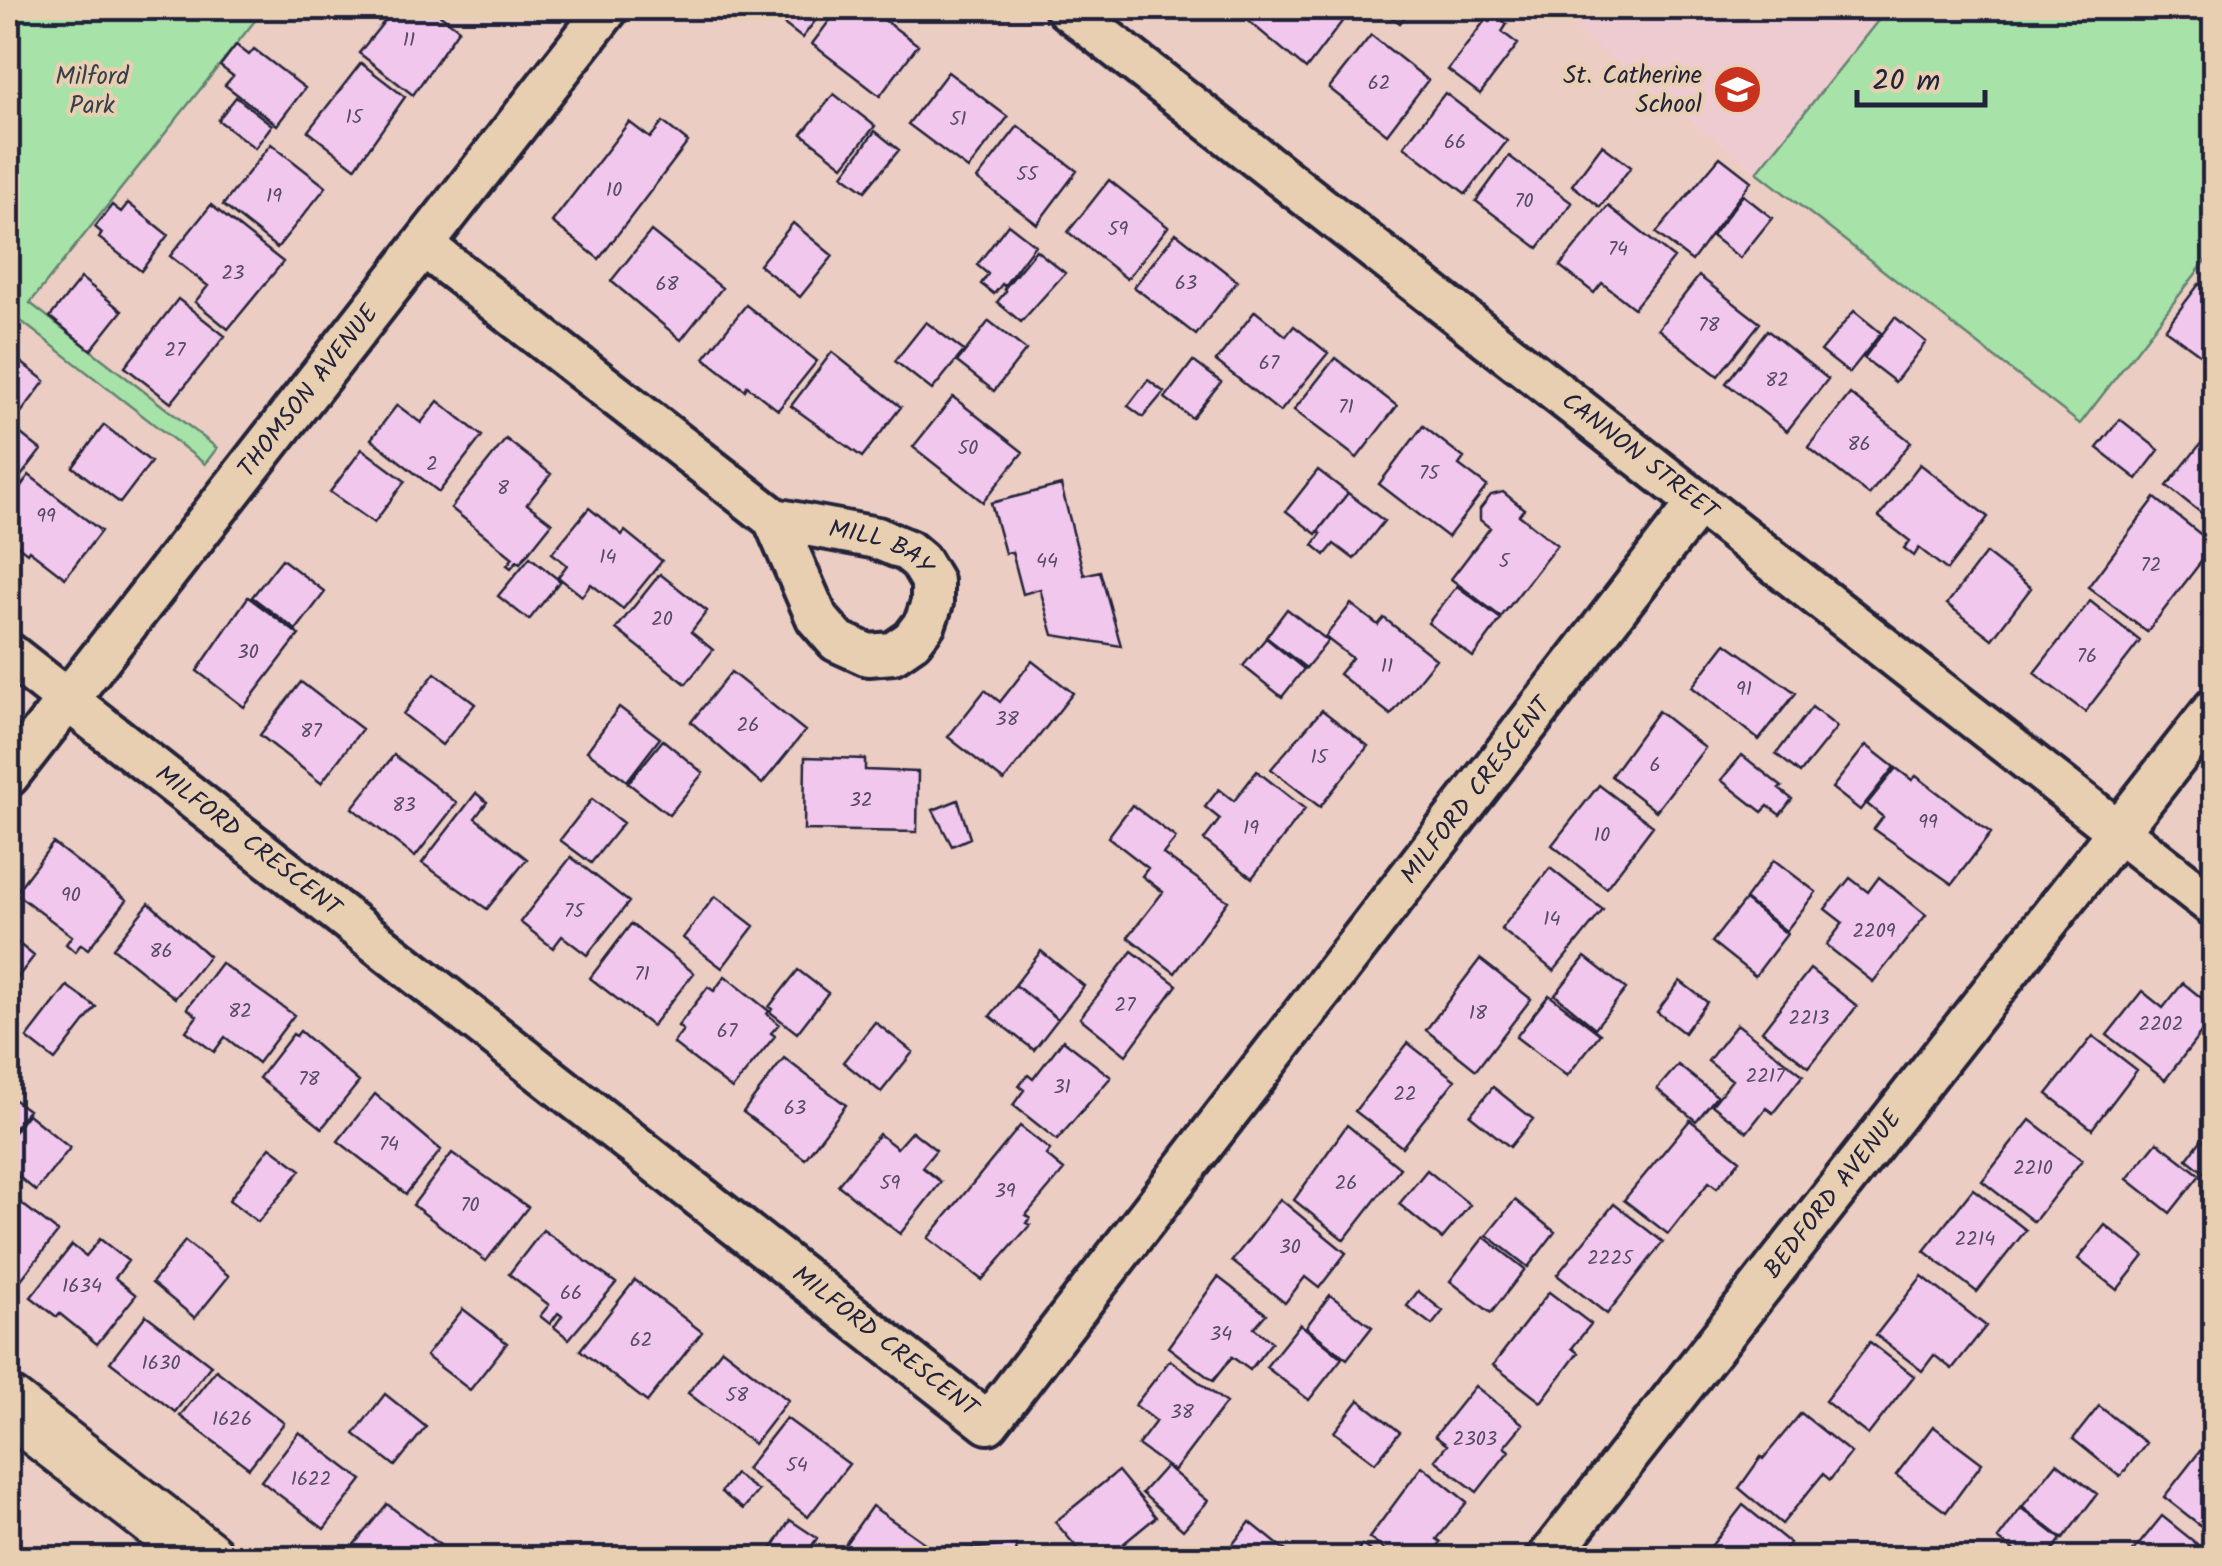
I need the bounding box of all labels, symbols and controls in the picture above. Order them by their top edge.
house number: 11 [403,25,415,57]
scale bar [1857,45,1984,107]
place label: St. Catherine School [1563,56,1702,125]
park label: Milford Park [55,57,130,126]
text: 20 m [1872,58,1940,106]
school or university icon: St. Catherine School [1711,64,1763,116]
house number: 62 [1368,68,1390,100]
house number: 15 [345,102,364,134]
house number: 51 [949,104,967,136]
house number: 66 [1444,127,1466,159]
house number: 55 [1016,159,1039,191]
house number: 10 [606,175,622,207]
house number: 19 [266,181,282,213]
house number: 70 [1514,186,1534,218]
house number: 59 [1108,214,1128,246]
house number: 74 [1608,234,1628,266]
house number: 23 [221,258,245,290]
house number: 63 [1175,268,1197,300]
house number: 68 [655,269,680,301]
street label: THOMSON AVENUE [228,295,390,487]
house number: 78 [1698,310,1721,342]
house number: 27 [165,335,186,367]
house number: 67 [1259,348,1280,380]
house number: 82 [1765,365,1789,397]
street label: CANNON STREET [1552,382,1729,533]
house number: 71 [1338,392,1354,424]
house number: 86 [1847,429,1871,461]
house number: 50 [958,433,978,465]
house number: 2 [426,449,438,481]
house number: 75 [1419,458,1440,490]
house number: 8 [497,473,510,505]
house number: 99 [36,501,56,533]
street label: MILL BAY [825,509,944,583]
house number: 14 [599,542,617,574]
house number: 44 [1036,546,1058,578]
house number: 5 [1499,546,1511,578]
house number: 72 [2141,550,2161,582]
house number: 20 [651,604,673,636]
house number: 30 [237,637,259,669]
house number: 76 [2077,641,2097,673]
house number: 11 [1381,651,1393,683]
house number: 91 [1736,674,1752,706]
street label: MILFORD CRESCENT [1391,686,1563,893]
house number: 38 [995,704,1020,736]
house number: 26 [737,710,759,742]
house number: 87 [300,716,322,748]
house number: 15 [1310,742,1329,774]
house number: 6 [1649,750,1661,782]
street label: MILFORD CRESCENT [146,755,352,929]
house number: 32 [849,785,873,817]
house number: 83 [392,790,416,822]
house number: 99 [1918,807,1938,839]
house number: 19 [1243,813,1259,845]
house number: 10 [1594,820,1610,852]
house number: 90 [61,880,81,912]
house number: 75 [564,896,585,928]
house number: 14 [1543,904,1561,936]
house number: 2209 [1853,916,1896,948]
house number: 86 [149,936,173,968]
house number: 71 [634,959,650,991]
house number: 27 [1115,990,1136,1022]
house number: 82 [228,996,252,1028]
house number: 18 [1469,998,1488,1030]
house number: 2213 [1789,1003,1829,1035]
house number: 2202 [2139,1009,2183,1041]
house number: 67 [717,1016,738,1048]
house number: 2217 [1746,1061,1785,1093]
house number: 78 [298,1064,321,1096]
house number: 31 [1053,1072,1071,1104]
house number: 22 [1393,1079,1417,1111]
house number: 63 [784,1093,806,1125]
street label: BEDFORD AVENUE [1754,1100,1913,1288]
house number: 74 [379,1129,399,1161]
house number: 2210 [2013,1153,2053,1185]
house number: 59 [880,1168,900,1200]
house number: 26 [1335,1168,1357,1200]
house number: 39 [994,1176,1016,1208]
house number: 70 [460,1190,480,1222]
house number: 2214 [1955,1224,1995,1256]
house number: 30 [1279,1232,1301,1264]
house number: 2225 [1587,1243,1634,1275]
street label: MILFORD CRESCENT [783,1256,989,1430]
house number: 1634 [62,1271,102,1303]
house number: 66 [560,1278,582,1310]
house number: 34 [1210,1319,1232,1351]
house number: 62 [630,1325,652,1357]
house number: 1630 [142,1348,180,1380]
house number: 58 [726,1380,749,1412]
house number: 38 [1170,1397,1195,1429]
house number: 1626 [212,1404,252,1436]
house number: 2303 [1453,1424,1497,1456]
house number: 54 [786,1450,808,1482]
house number: 1622 [291,1464,331,1496]

